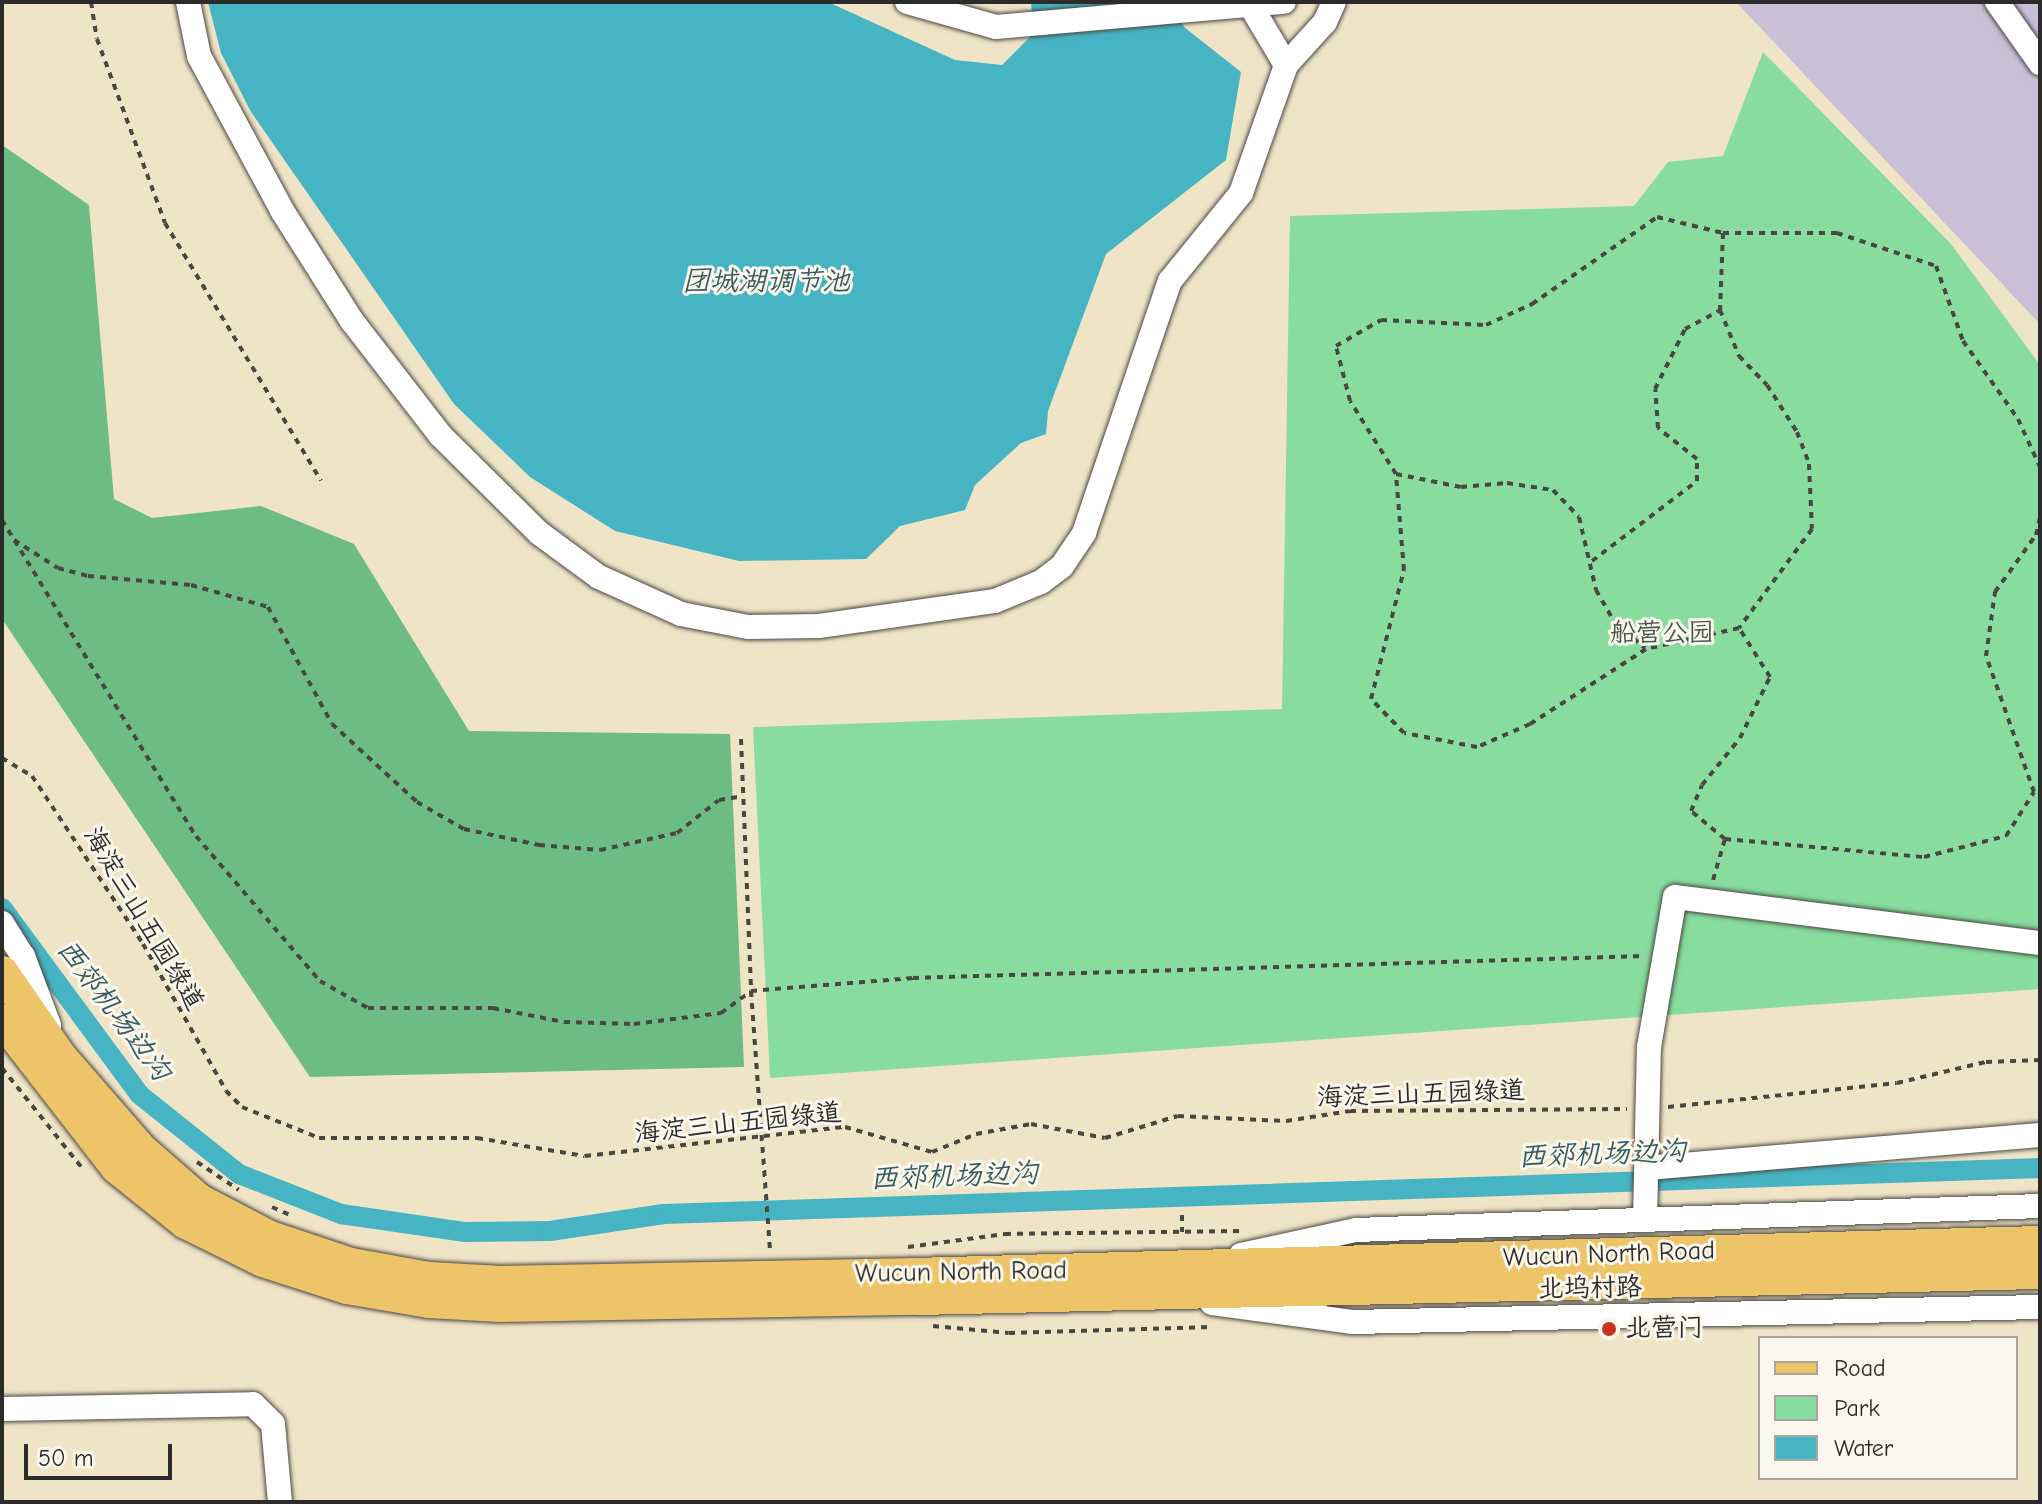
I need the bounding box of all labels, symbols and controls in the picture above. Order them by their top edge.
water label: 团城湖调节池 [682,264,850,298]
park label: 船营公园 [1610,618,1714,650]
street label: 海淀三山五园绿道 [76,822,210,1016]
water label: 西郊机场边沟 [50,933,178,1087]
street label: 海淀三山五园绿道 [1317,1076,1525,1114]
street label: 海淀三山五园绿道 [633,1098,843,1150]
water label: 西郊机场边沟 [1517,1134,1687,1174]
water label: 西郊机场边沟 [869,1156,1039,1196]
street label: Wucun North Road [1502,1236,1716,1274]
street label: Wucun North Road [855,1256,1067,1290]
street label: 北坞村路 [1538,1272,1642,1306]
place label: 北营门 [1625,1313,1703,1345]
marker: 北营门 [1600,1320,1618,1338]
legend [1758,1336,2018,1480]
text: Road [1834,1354,1886,1382]
text: Park [1834,1394,1880,1422]
scale bar [28,1428,176,1478]
text: Water [1834,1434,1893,1462]
text: 50 m [38,1444,94,1472]

